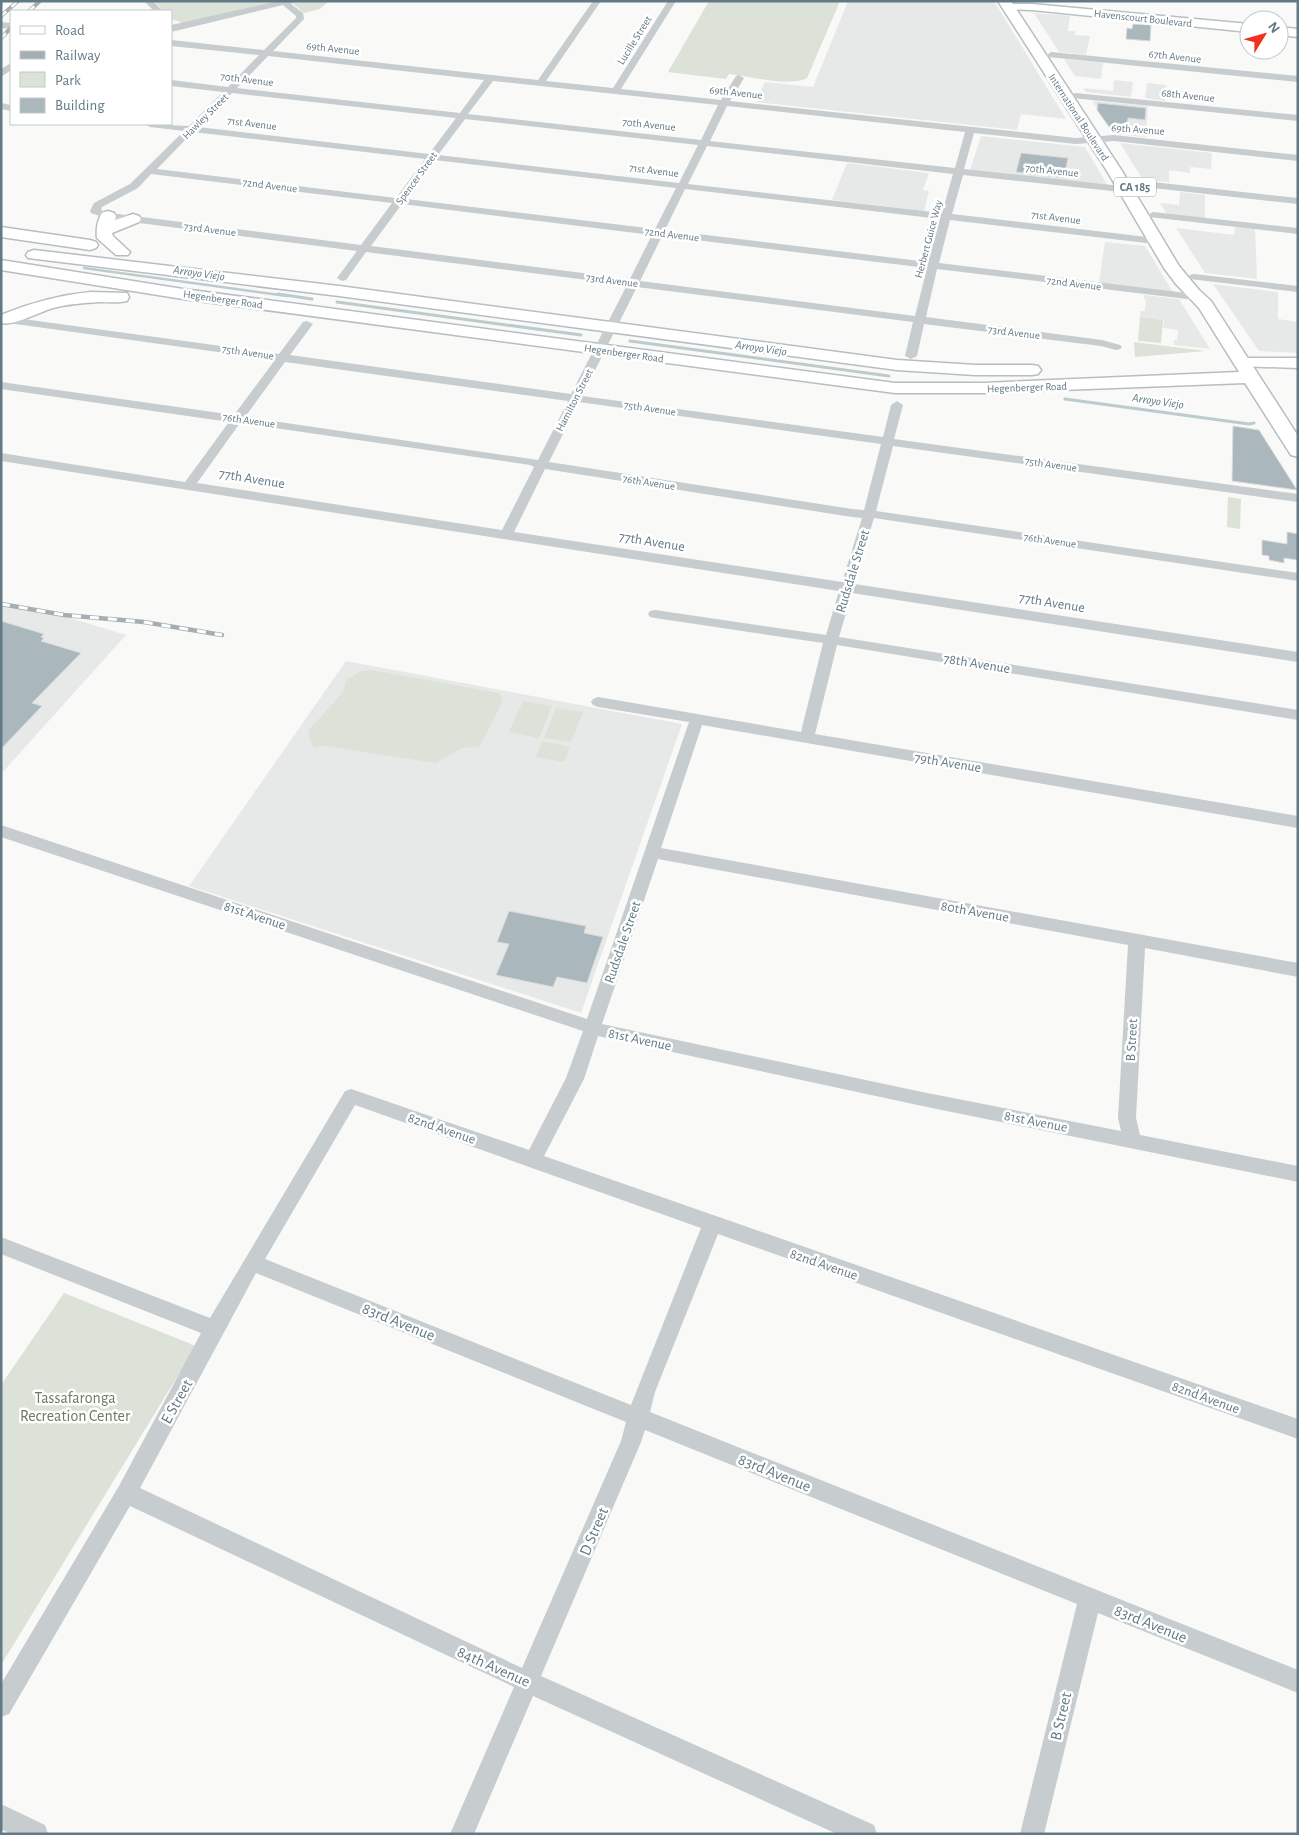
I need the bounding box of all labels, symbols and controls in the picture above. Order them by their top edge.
street label: Havenscourt Boulevard [1093,8,1193,29]
legend [10,10,172,125]
north arrow [1239,10,1289,60]
street label: Lucille Street [615,13,654,67]
text: N [1265,20,1282,36]
text: Road [55,23,85,38]
street label: 69th Avenue [306,40,360,57]
text: Railway [55,48,101,63]
street label: 67th Avenue [1148,48,1202,65]
street label: 70th Avenue [220,71,274,88]
street label: International Boulevard [1046,72,1111,163]
text: Park [55,73,81,88]
street label: 69th Avenue [709,84,763,101]
street label: 68th Avenue [1161,87,1215,104]
street label: Hawley Street [180,91,231,141]
text: Building [55,98,105,113]
street label: 71st Avenue [227,115,277,132]
street label: 70th Avenue [622,116,676,133]
street label: 69th Avenue [1111,122,1165,137]
street label: Spencer Street [394,150,439,207]
street label: 71st Avenue [629,162,679,179]
street label: 70th Avenue [1025,162,1079,179]
street label: 72nd Avenue [242,177,298,194]
road number: CA 185 [1114,178,1156,196]
street label: Herbert Guice Way [913,199,944,279]
street label: 71st Avenue [1031,209,1081,226]
street label: 73rd Avenue [183,221,237,238]
street label: 72nd Avenue [644,226,700,243]
water label: Arroyo Viejo [171,263,226,284]
street label: 73rd Avenue [585,272,639,289]
street label: 72nd Avenue [1046,275,1102,292]
street label: Hegenberger Road [182,288,264,311]
street label: 73rd Avenue [987,324,1041,341]
water label: Arroyo Viejo [733,338,788,359]
street label: Hegenberger Road [583,342,665,365]
street label: 75th Avenue [221,343,275,362]
street label: Hamilton Street [554,367,595,433]
street label: Hegenberger Road [987,381,1068,394]
water label: Arroyo Viejo [1130,391,1185,412]
street label: 75th Avenue [623,399,677,418]
street label: 76th Avenue [222,411,276,430]
street label: 75th Avenue [1024,455,1078,474]
street label: 77th Avenue [218,467,286,491]
street label: 76th Avenue [622,473,676,492]
street label: Rudsdale Street [834,528,872,614]
street label: 77th Avenue [618,530,686,554]
street label: 76th Avenue [1023,531,1077,550]
street label: 77th Avenue [1018,591,1086,615]
street label: 78th Avenue [942,652,1011,676]
street label: 79th Avenue [914,751,982,775]
street label: 81st Avenue [222,899,287,933]
street label: Rudsdale Street [602,899,644,985]
street label: 80th Avenue [940,899,1010,925]
street label: B Street [1124,1018,1140,1062]
street label: 81st Avenue [607,1026,673,1054]
street label: 81st Avenue [1003,1109,1069,1135]
street label: 82nd Avenue [406,1111,477,1147]
street label: 82nd Avenue [788,1247,859,1283]
street label: 83rd Avenue [360,1300,437,1344]
street label: E Street [158,1377,196,1426]
street label: 82nd Avenue [1170,1379,1241,1417]
park label: Tassafaronga Recreation Center [20,1390,131,1424]
street label: 83rd Avenue [736,1451,813,1495]
street label: D Street [577,1505,611,1558]
street label: 83rd Avenue [1112,1602,1189,1646]
street label: 84th Avenue [455,1644,532,1690]
street label: B Street [1048,1691,1074,1742]

